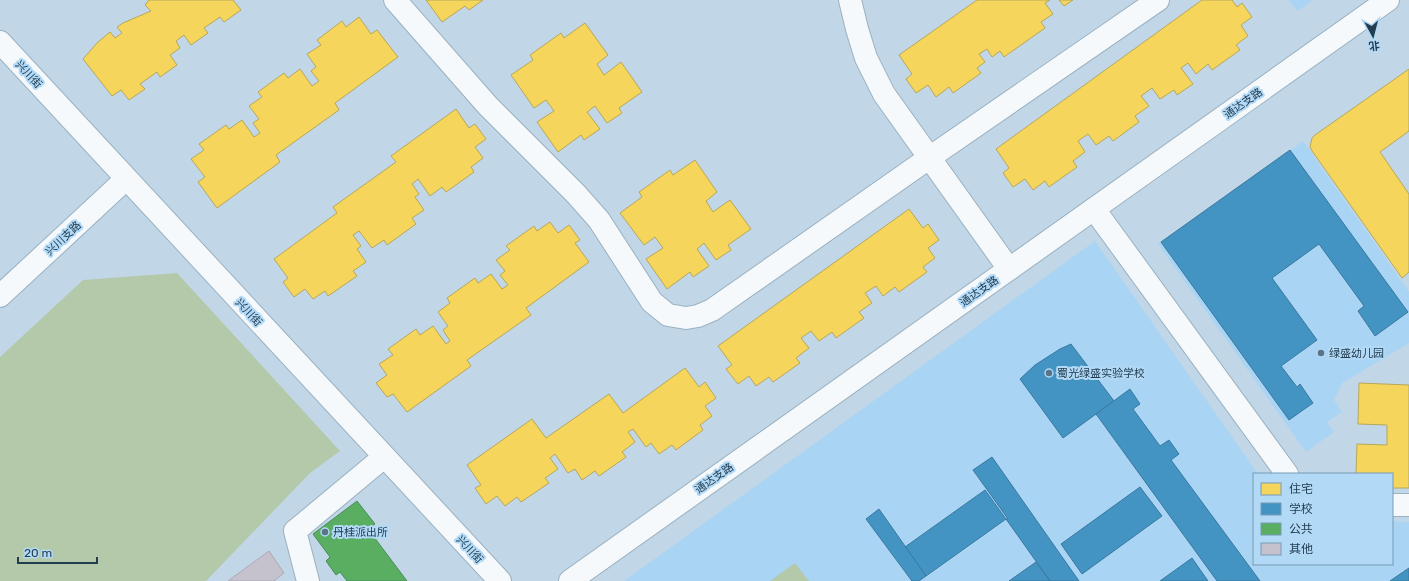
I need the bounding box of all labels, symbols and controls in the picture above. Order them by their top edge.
north arrow [1353,16,1393,56]
text: 北 [1368,38,1380,53]
street label: 兴川街 [13,58,45,91]
street label: 通达支路 [1222,85,1265,121]
street label: 兴川支路 [43,219,84,258]
street label: 通达支路 [958,273,1001,309]
street label: 兴川街 [233,296,265,329]
place label: 绿盛幼儿园 [1329,347,1384,360]
marker: 绿盛幼儿园 [1316,348,1326,358]
place label: 蜀光绿盛实验学校 [1057,367,1145,380]
marker: 蜀光绿盛实验学校 [1044,368,1054,378]
street label: 通达支路 [693,460,736,496]
legend [1253,473,1393,565]
text: 住宅 [1289,482,1313,496]
text: 学校 [1289,502,1313,516]
text: 公共 [1289,522,1313,536]
place label: 丹桂派出所 [333,526,388,539]
marker: 丹桂派出所 [320,527,330,537]
street label: 兴川街 [454,533,486,566]
scale bar [18,539,97,565]
text: 其他 [1289,542,1313,556]
text: 20 m [24,546,52,560]

